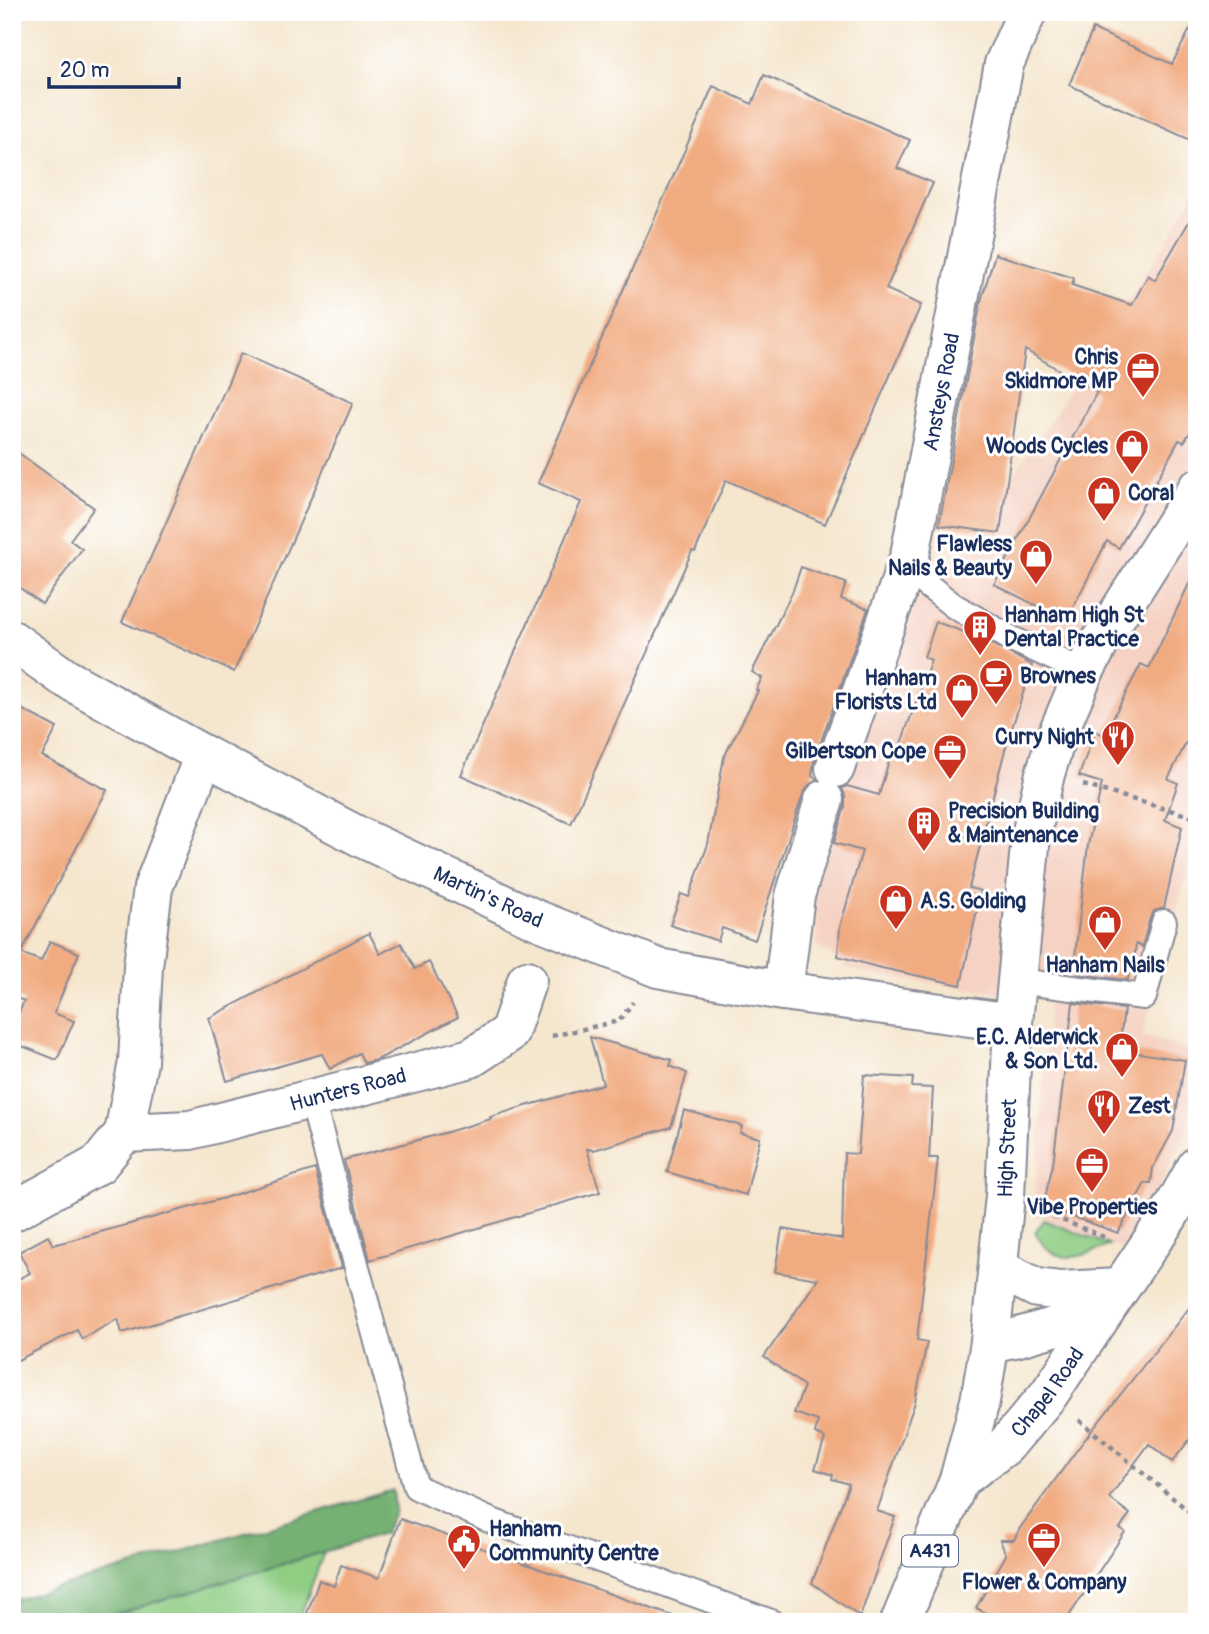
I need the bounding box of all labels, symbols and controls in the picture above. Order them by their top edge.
scale bar [49,46,178,90]
text: 20 m [60,57,109,84]
street label: Ansteys Road [917,330,966,453]
place label: Chris Skidmore MP [1004,344,1119,395]
office icon: Chris Skidmore MP [1124,350,1162,399]
shop icon: Woods Cycles [1113,427,1151,476]
place label: Woods Cycles [986,433,1109,460]
shop icon: Coral [1085,474,1123,523]
place label: Coral [1128,480,1175,507]
place label: Flawless Nails & Beauty [888,531,1013,582]
shop icon: Flawless Nails & Beauty [1017,537,1055,586]
place label: Hanham High St Dental Practice [1004,602,1145,653]
building icon: Hanham High St Dental Practice [961,608,999,657]
cafe icon: Brownes [977,657,1015,706]
place label: Brownes [1020,663,1096,690]
place label: Hanham Florists Ltd [834,665,937,716]
shop icon: Hanham Florists Ltd [943,671,981,720]
restaurant icon: Curry Night [1099,718,1137,767]
place label: Curry Night [995,724,1095,751]
office icon: Gilbertson Cope [931,732,969,781]
place label: Gilbertson Cope [785,738,927,765]
place label: Precision Building & Maintenance [948,798,1100,849]
building icon: Precision Building & Maintenance [905,804,943,853]
street label: Martin's Road [429,860,547,934]
shop icon: A.S. Golding [877,882,915,931]
place label: A.S. Golding [920,888,1027,915]
shop icon: Hanham Nails [1086,903,1124,952]
place label: Hanham Nails [1045,952,1165,979]
place label: E.C. Alderwick & Son Ltd. [976,1024,1098,1075]
shop icon: E.C. Alderwick & Son Ltd. [1103,1030,1141,1079]
street label: Hunters Road [287,1062,409,1117]
restaurant icon: Zest [1085,1087,1123,1136]
place label: Zest [1128,1093,1171,1120]
street label: High Street [991,1097,1023,1198]
office icon: Vibe Properties [1073,1145,1111,1194]
place label: Vibe Properties [1027,1194,1158,1221]
street label: Chapel Road [1005,1342,1090,1443]
place label: Hanham Community Centre [489,1516,659,1567]
office icon: Flower & Company [1025,1520,1063,1569]
public building icon: Hanham Community Centre [445,1522,483,1571]
road number: A431 [902,1536,958,1567]
place label: Flower & Company [962,1569,1126,1596]

